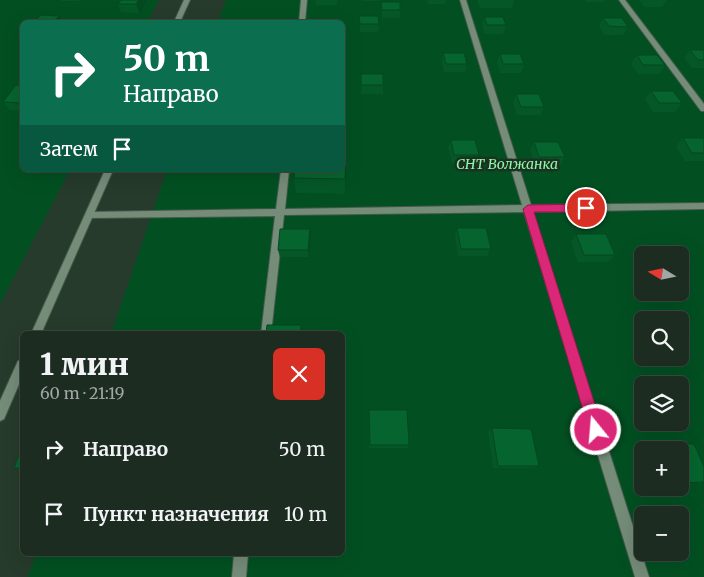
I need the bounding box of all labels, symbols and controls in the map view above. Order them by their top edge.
text: 50 m [123,37,210,81]
icon: right [40,40,105,105]
text: Направо [123,80,219,108]
icon: arrive [108,135,136,163]
text: Затем [40,137,98,161]
park label: СНТ Волжанка [456,155,558,173]
pin [565,187,607,229]
icon: arrive [572,194,600,222]
north arrow [634,246,689,301]
map controls [634,246,689,561]
button: search [634,311,689,366]
text: 1 мин [40,345,129,383]
button: close [273,348,325,400]
button: layers [634,376,689,431]
text: 60 m · 21:19 [40,383,124,403]
position arrow [569,403,621,455]
icon: right [40,435,68,463]
text: Направо [83,437,168,461]
text: 50 m [279,437,325,461]
button: + [634,441,689,496]
icon: arrive [40,500,68,528]
text: Пункт назначения [83,502,269,526]
text: 10 m [284,502,327,526]
button: − [634,506,689,561]

